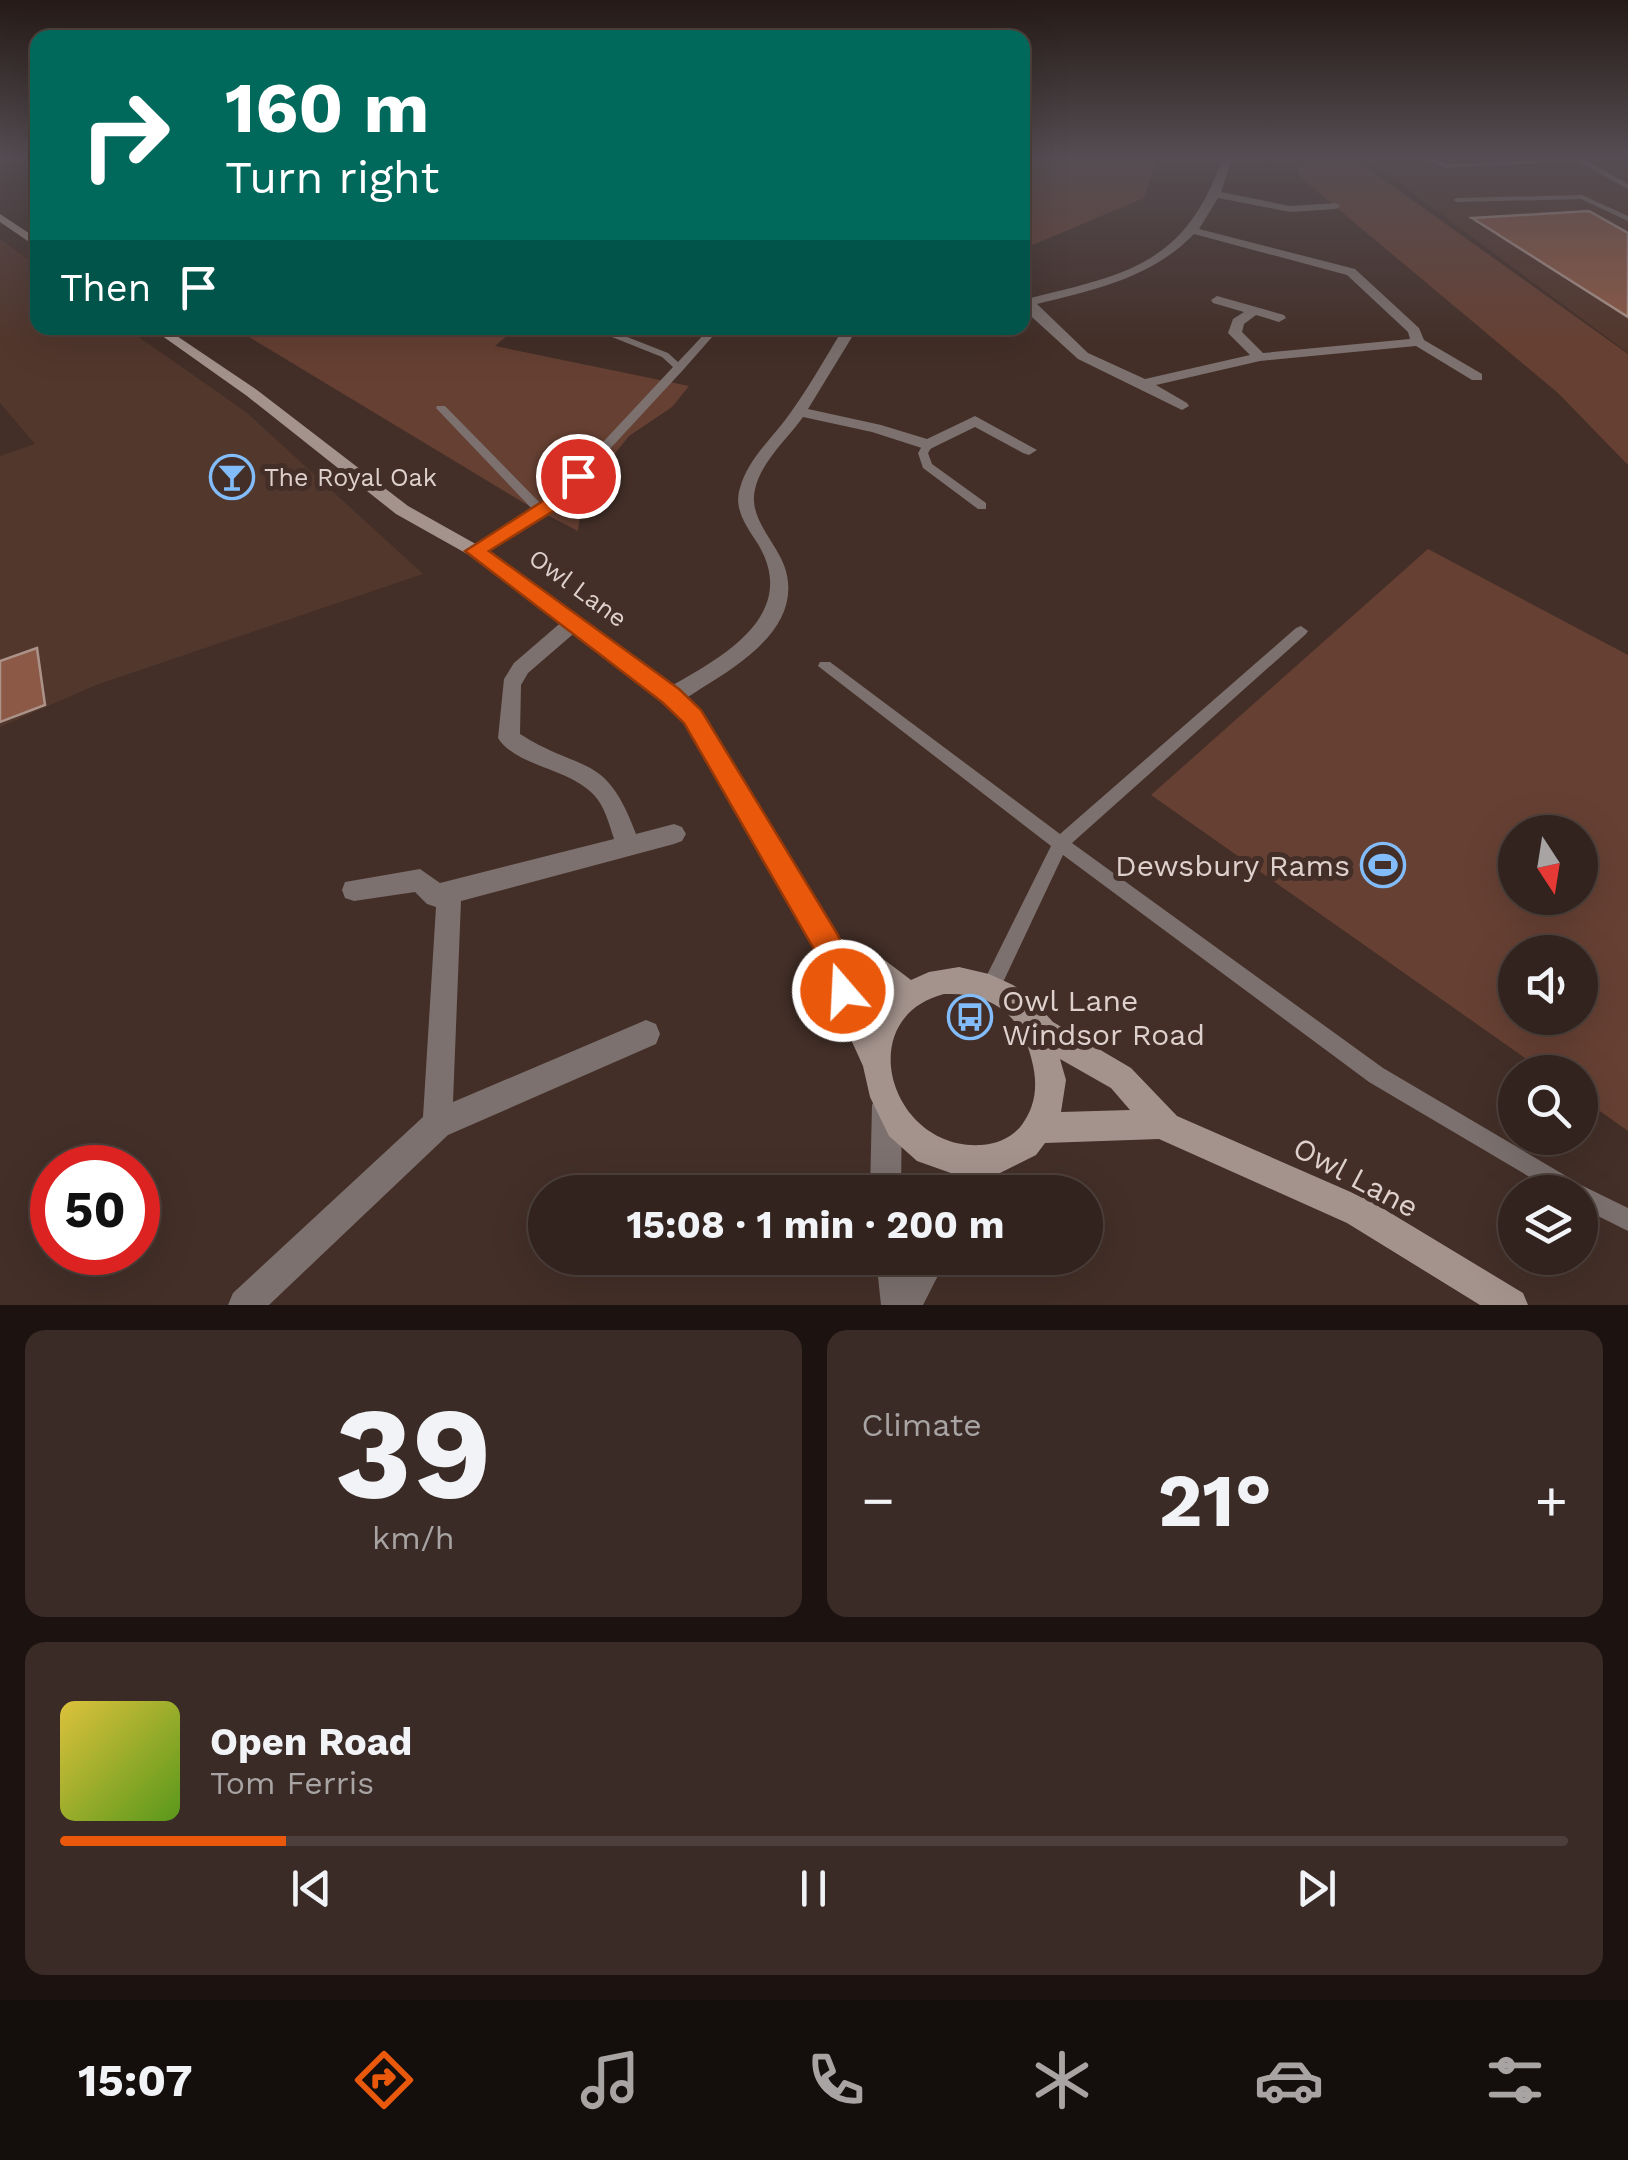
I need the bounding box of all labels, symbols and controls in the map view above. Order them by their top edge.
text: 160 m [225,67,429,149]
icon: right [60,70,190,200]
text: Turn right [225,151,439,204]
icon: arrive [171,260,226,315]
text: Then [60,266,151,310]
pin [536,434,621,519]
icon: arrive [551,449,606,504]
bar icon: The Royal Oak [209,454,255,500]
place label: The Royal Oak [264,463,437,492]
street label: Owl Lane [524,543,632,633]
north arrow [1498,815,1598,915]
map controls [1498,815,1598,1275]
sports icon: Dewsbury Rams [1360,842,1406,888]
place label: Dewsbury Rams [1115,848,1350,883]
button: sound [1498,935,1598,1035]
position arrow [791,939,895,1043]
place label: Owl Lane Windsor Road [1002,983,1205,1052]
bus stop icon: Owl Lane Windsor Road [947,994,993,1040]
button: search [1498,1055,1598,1155]
street label: Owl Lane [1288,1130,1424,1224]
speed limit sign: 50 [30,1145,160,1275]
button: layers [1498,1175,1598,1275]
text: 15:08 · 1 min · 200 m [626,1203,1005,1247]
text: 39 [335,1377,492,1530]
text: Climate [862,1406,982,1444]
text: 21° [1158,1456,1272,1544]
text: − [862,1468,895,1532]
text: + [1535,1468,1568,1532]
text: km/h [372,1519,454,1557]
text: Open Road [210,1720,412,1764]
text: Tom Ferris [210,1764,374,1802]
icon: previous [284,1861,339,1916]
icon: pause [786,1861,841,1916]
icon: next [1289,1861,1344,1916]
icon: directions [349,2045,419,2115]
icon: music [575,2045,645,2115]
icon: phone [801,2045,871,2115]
icon: climate [1027,2045,1097,2115]
icon: car [1254,2045,1324,2115]
icon: filters [1480,2045,1550,2115]
text: 15:07 [78,2054,193,2107]

